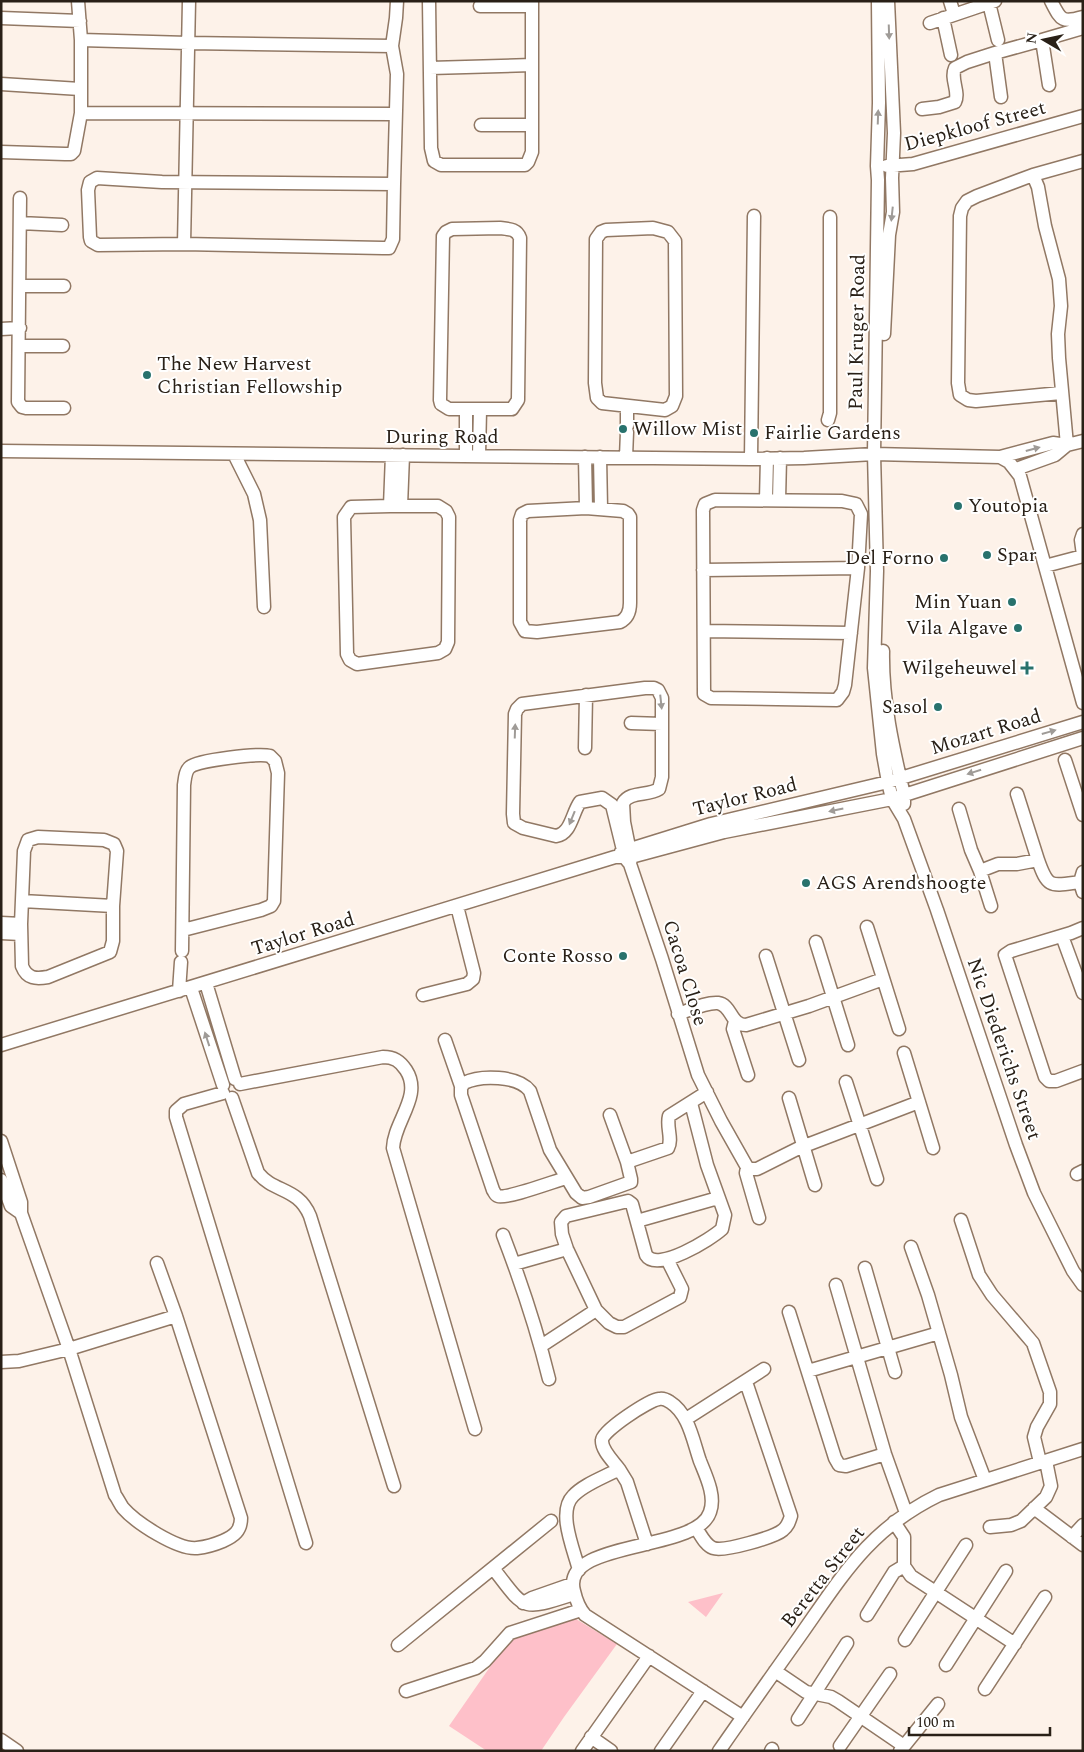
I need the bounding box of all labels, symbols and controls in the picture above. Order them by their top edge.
north arrow [1019,15,1069,65]
one-way arrow [885,24,893,40]
text: N [1020,31,1043,45]
street label: Diepkloof Street [901,93,1049,159]
one-way arrow [874,109,882,125]
one-way arrow [888,207,896,223]
street label: Paul Kruger Road [841,254,873,410]
place label: The New Harvest Christian Fellowship [157,349,342,402]
marker: The New Harvest Christian Fellowship [141,369,153,381]
place label: Willow Mist [633,414,742,444]
place label: Fairlie Gardens [764,418,901,448]
street label: During Road [385,422,499,452]
marker: Willow Mist [617,423,629,435]
marker: Fairlie Gardens [748,427,760,439]
one-way arrow [1026,444,1041,452]
place label: Youtopia [968,491,1048,521]
marker: Youtopia [952,500,964,512]
place label: Spar [997,540,1037,570]
place label: Del Forno [845,543,934,573]
marker: Spar [981,549,993,561]
marker: Del Forno [938,552,950,564]
place label: Min Yuan [914,587,1002,617]
marker: Min Yuan [1006,596,1018,608]
place label: Vila Algave [906,613,1008,643]
marker: Vila Algave [1012,622,1024,634]
place label: Wilgeheuwel [902,653,1017,683]
marker: Wilgeheuwel [1021,662,1033,674]
place label: Sasol [882,692,928,722]
one-way arrow [657,694,665,710]
street label: Mozart Road [927,701,1045,763]
marker: Sasol [932,701,944,713]
one-way arrow [511,723,519,739]
one-way arrow [1042,728,1057,736]
one-way arrow [966,769,981,777]
street label: Taylor Road [690,770,800,824]
one-way arrow [828,806,843,814]
one-way arrow [568,811,576,826]
place label: AGS Arendshoogte [816,868,986,898]
marker: AGS Arendshoogte [800,877,812,889]
street label: Taylor Road [248,904,358,964]
street label: Cacoa Close [655,916,715,1030]
place label: Conte Rosso [502,941,613,971]
marker: Conte Rosso [617,950,629,962]
street label: Nic Diederichs Street [959,954,1049,1144]
one-way arrow [203,1031,211,1046]
street label: Beretta Street [774,1520,872,1634]
scale bar [909,1704,1050,1736]
text: 100 m [916,1711,955,1734]

